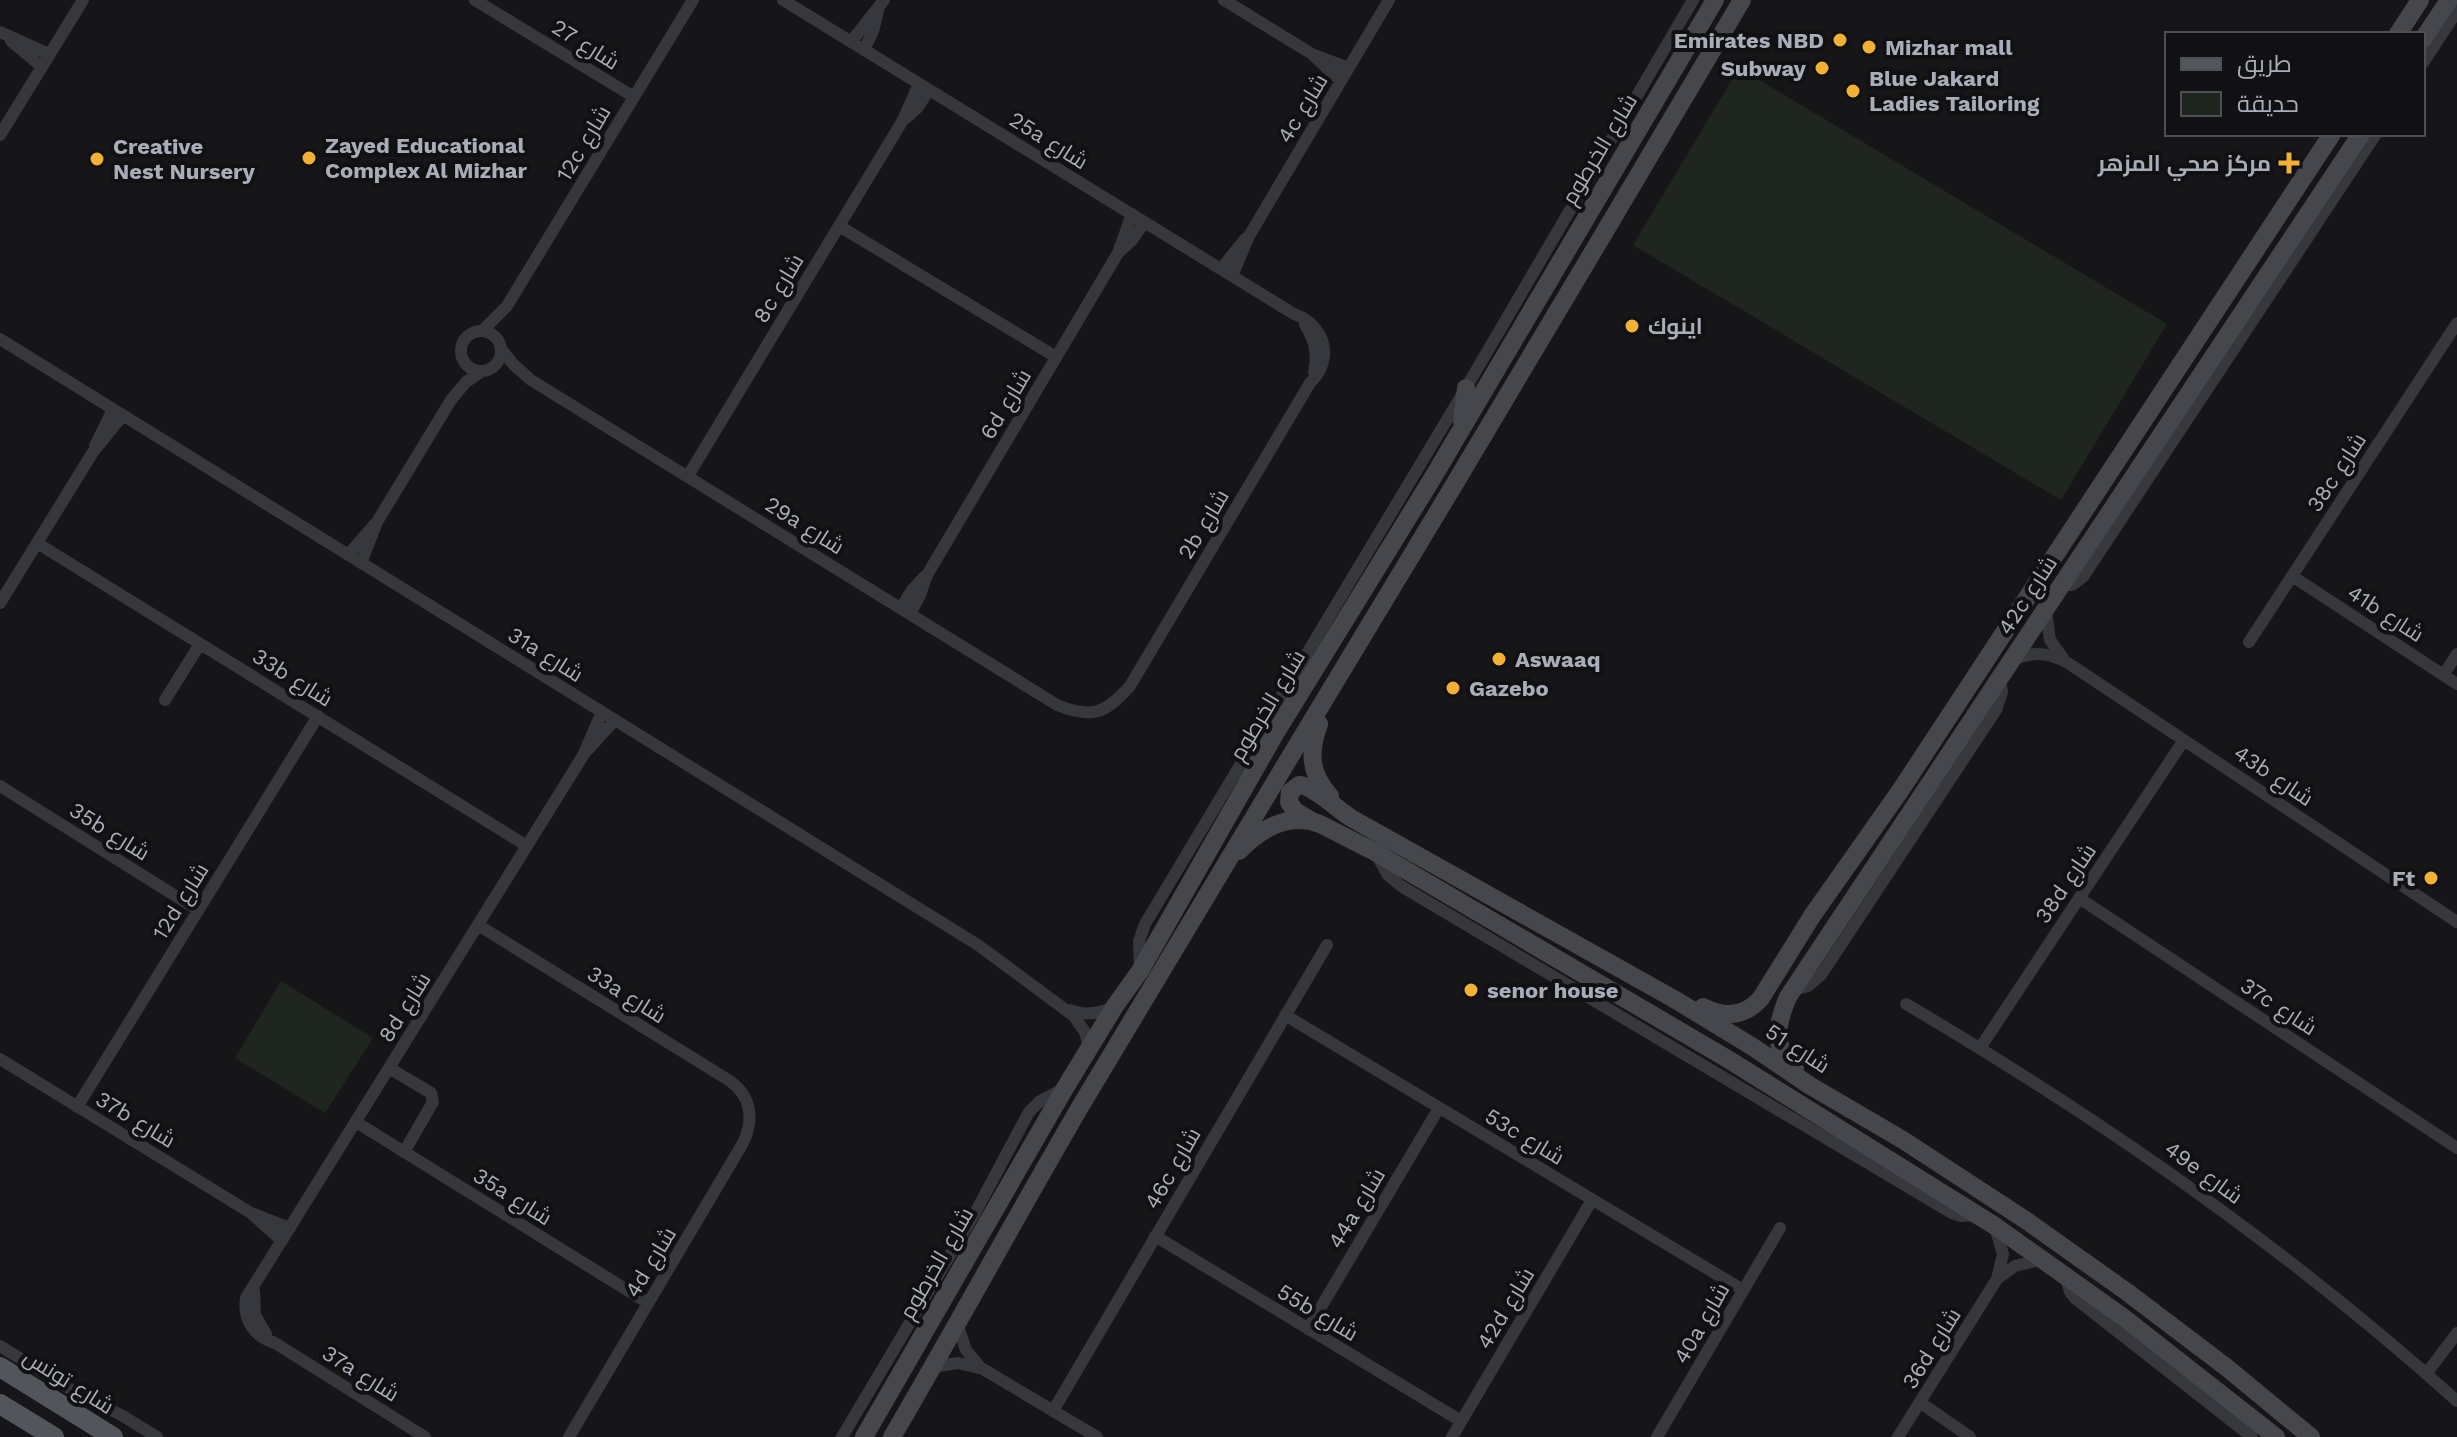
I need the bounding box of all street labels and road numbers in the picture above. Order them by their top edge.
street label: شارع 27 [546,14,624,77]
street label: 4c شارع [1272,69,1334,148]
street label: شارع الخرطوم [1557,89,1645,211]
street label: 12c شارع [551,101,617,187]
street label: 25a شارع [1004,107,1093,176]
street label: 8c شارع [748,249,810,328]
street label: 6d شارع [975,365,1038,445]
street label: 38c شارع [2302,428,2373,517]
street label: 2b شارع [1173,485,1236,565]
street label: 29a شارع [760,491,849,561]
street label: 42c شارع [1993,551,2064,640]
street label: 41b شارع [2342,580,2428,649]
street label: 31a شارع [503,622,588,689]
street label: 33b شارع [247,643,337,713]
street label: شارع الخرطوم [1225,645,1313,767]
street label: 43b شارع [2228,740,2318,813]
street label: 35b شارع [64,797,154,867]
street label: 38d شارع [2030,839,2103,929]
street label: 12d شارع [147,858,215,945]
street label: 33a شارع [582,961,671,1030]
street label: 8d شارع [373,968,437,1048]
street label: 37c شارع [2235,973,2322,1042]
street label: شارع 51 [1760,1018,1835,1080]
street label: 37b شارع [90,1086,180,1155]
street label: 53c شارع [1480,1103,1569,1172]
street label: 46c شارع [1139,1123,1207,1214]
street label: 49e شارع [2159,1136,2247,1211]
street label: 35a شارع [468,1163,557,1232]
street label: 44a شارع [1323,1164,1392,1254]
street label: شارع الخرطوم [894,1203,981,1325]
street label: 4d شارع [620,1223,683,1303]
street label: 42d شارع [1471,1263,1541,1354]
street label: 40a شارع [1668,1278,1736,1369]
street label: 55b شارع [1272,1279,1363,1348]
street label: 36d شارع [1897,1303,1968,1394]
street label: 37a شارع [317,1340,404,1408]
street label: شارع تونس [18,1344,119,1421]

